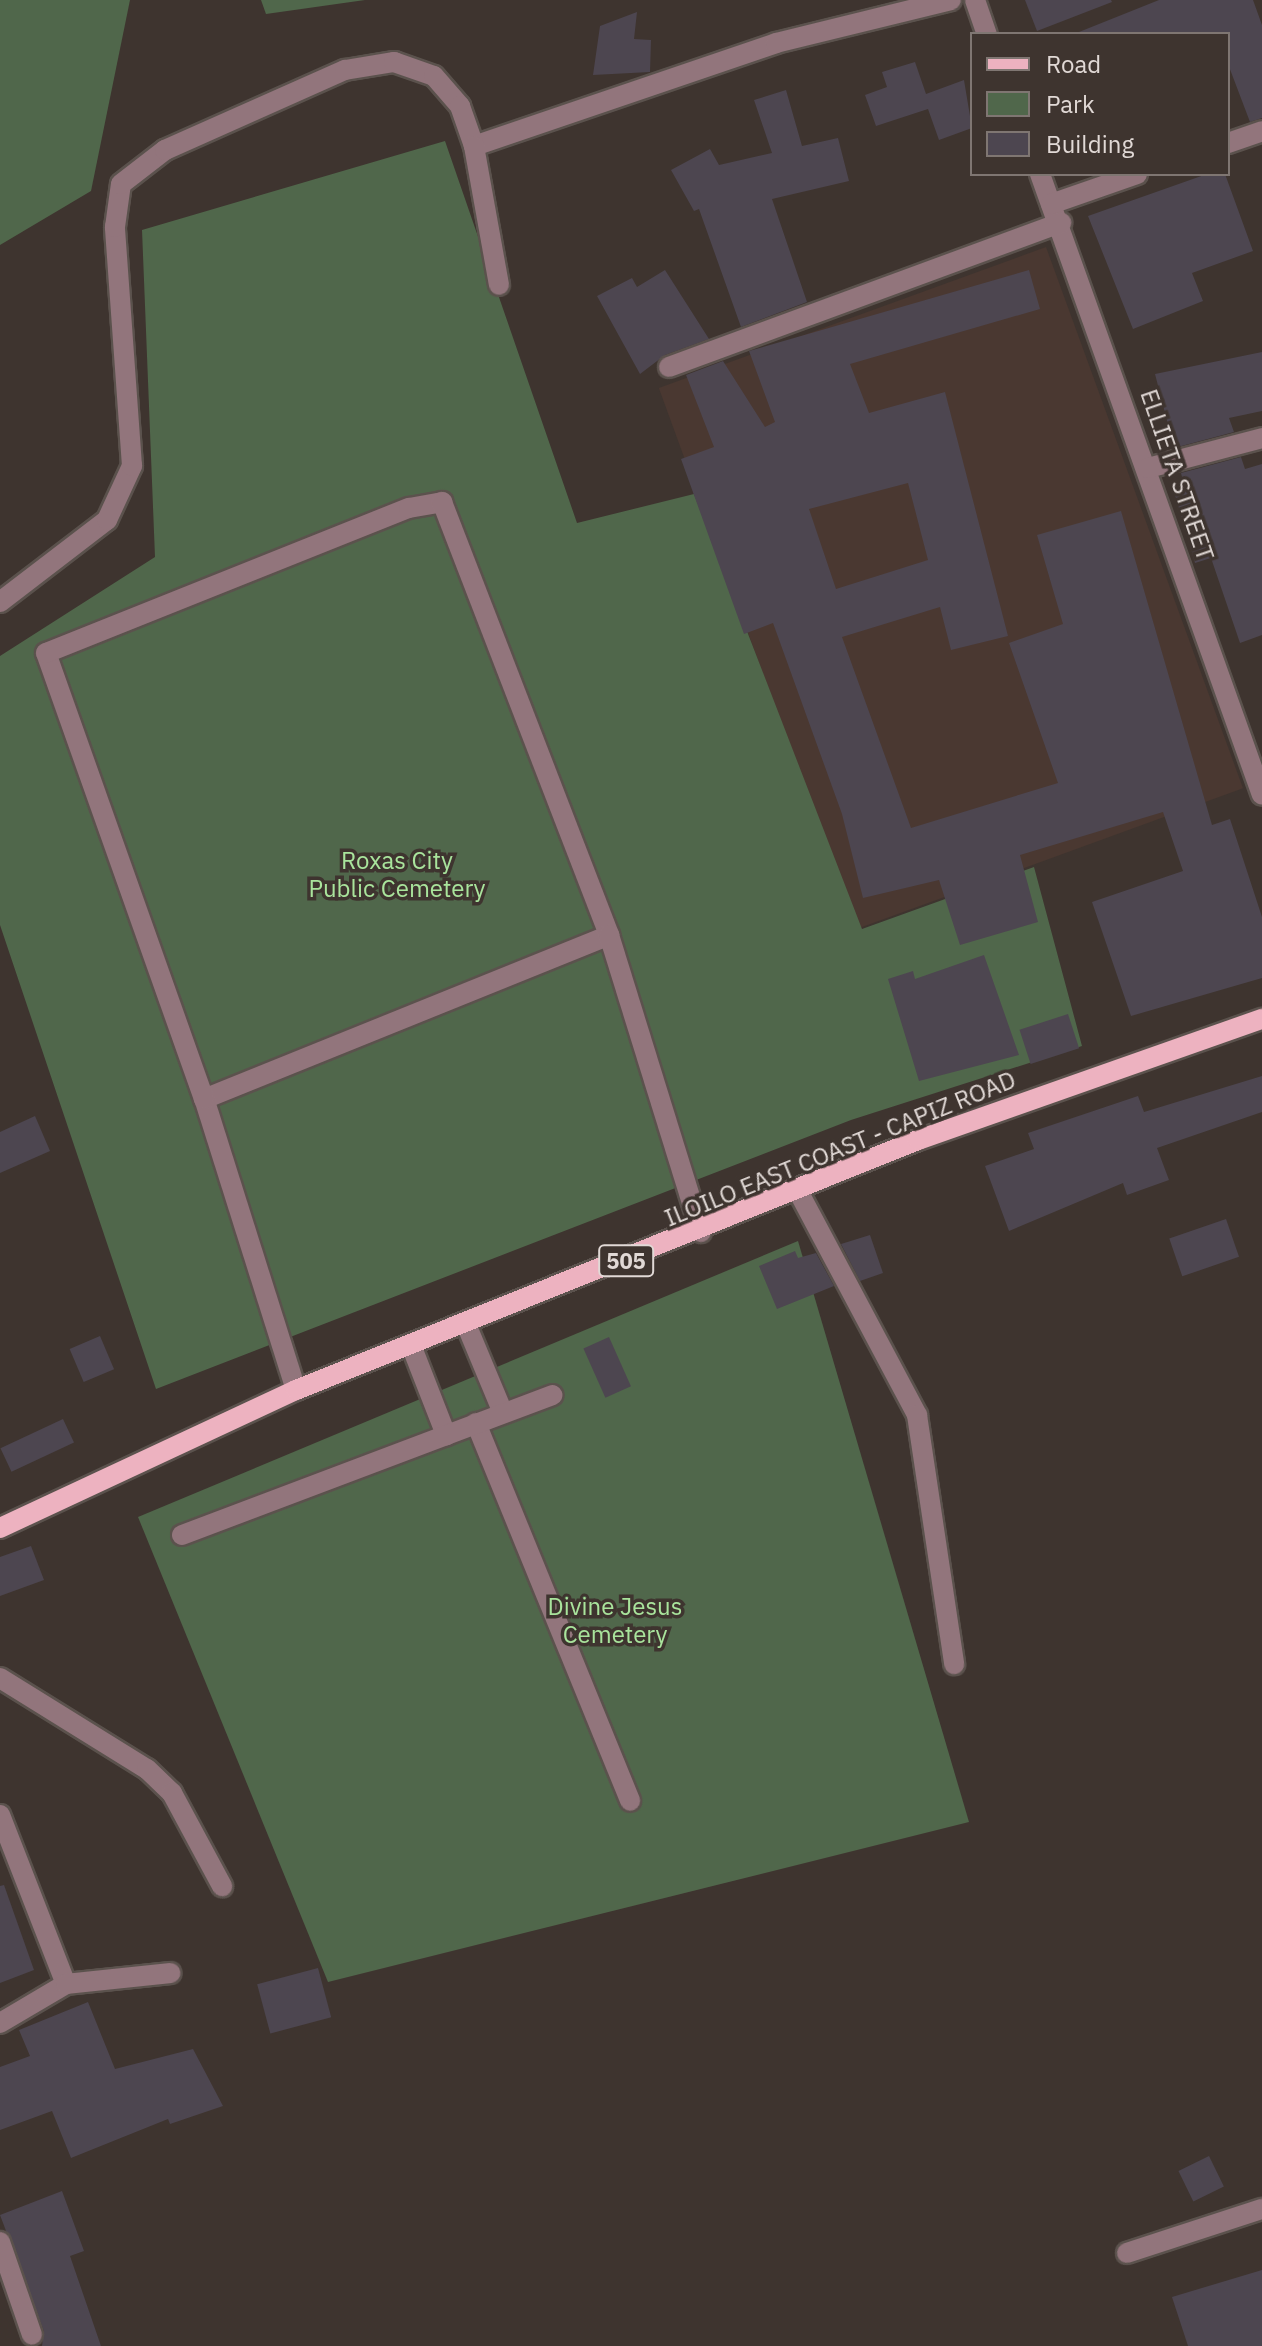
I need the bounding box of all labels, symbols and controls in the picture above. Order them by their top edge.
legend [970,32,1230,176]
text: Road [1046,48,1101,80]
text: Park [1046,88,1095,120]
text: Building [1046,128,1134,160]
street label: ELLIETA STREET [1134,386,1220,564]
park label: Roxas City Public Cemetery [308,847,486,903]
street label: ILOILO EAST COAST - CAPIZ ROAD [660,1065,1020,1233]
road number: 505 [598,1243,654,1279]
park label: Divine Jesus Cemetery [548,1593,682,1649]

